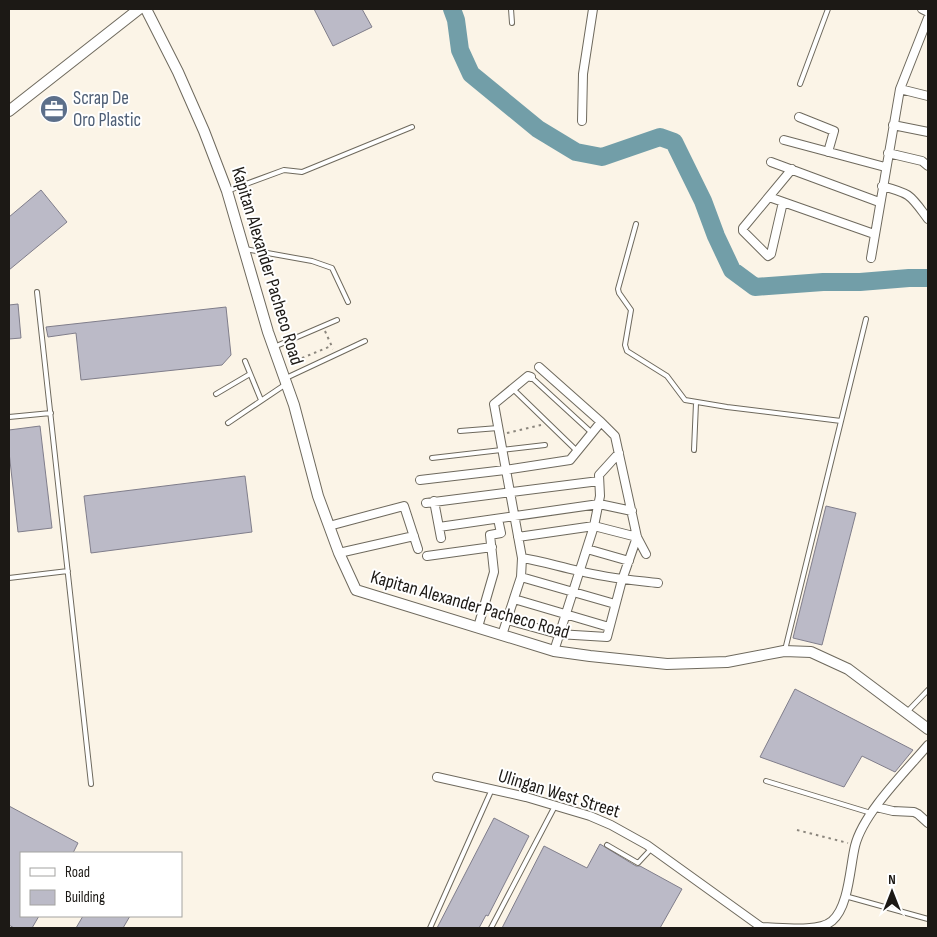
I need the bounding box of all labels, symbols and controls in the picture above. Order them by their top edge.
place label: Scrap De Oro Plastic [73,87,141,132]
office icon: Scrap De Oro Plastic [39,94,69,124]
street label: Kapitan Alexander Pacheco Road [226,164,308,368]
street label: Kapitan Alexander Pacheco Road [368,566,572,644]
street label: Ulingan West Street [495,765,623,824]
legend [20,852,182,917]
text: Road [65,863,90,882]
north arrow [867,867,917,917]
text: N [888,871,896,888]
text: Building [65,888,105,907]

